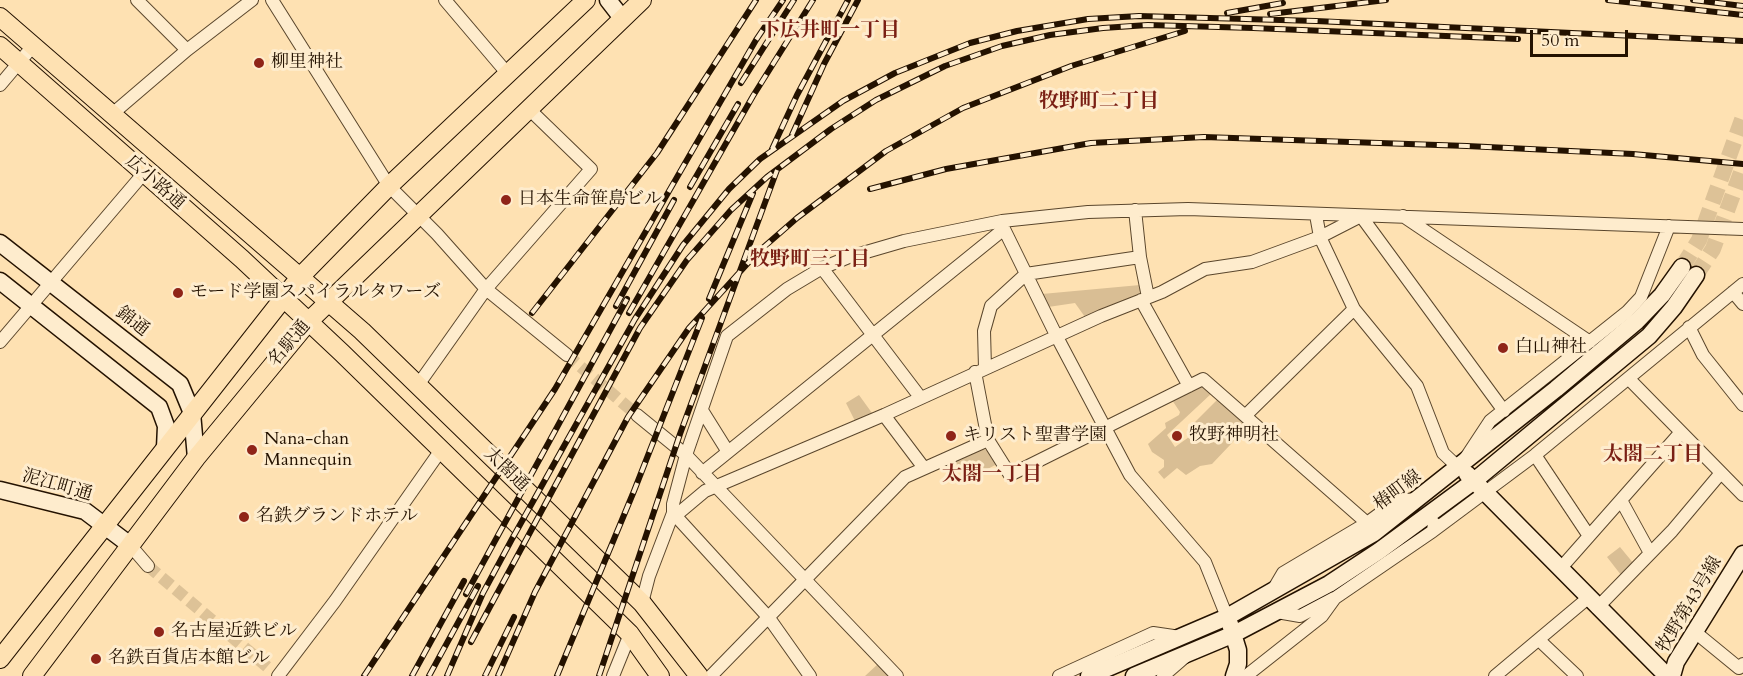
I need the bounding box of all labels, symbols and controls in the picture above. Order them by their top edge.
scale bar [1533,18,1630,56]
district label: 下広井町一丁目 [760,19,900,43]
text: 50 m [1541,28,1580,53]
place label: 柳里神社 [271,52,343,74]
marker: 柳里神社 [252,56,266,70]
district label: 牧野町二丁目 [1039,90,1159,114]
street label: 広小路通 [121,151,189,215]
place label: 日本生命笹島ビル [518,189,662,211]
marker: 日本生命笹島ビル [499,193,513,207]
district label: 牧野町三丁目 [750,248,870,272]
place label: モード学園スパイラルタワーズ [190,282,441,304]
marker: モード学園スパイラルタワーズ [171,286,185,300]
street label: 錦通 [111,302,153,342]
street label: 名駅通 [264,316,316,372]
place label: 白山神社 [1515,337,1587,359]
marker: 白山神社 [1496,341,1510,355]
place label: キリスト聖書学園 [963,425,1107,447]
place label: 牧野神明社 [1189,425,1279,447]
place label: Nana-chan Mannequin [264,429,352,472]
marker: キリスト聖書学園 [944,429,958,443]
marker: 牧野神明社 [1170,429,1184,443]
marker: Nana-chan Mannequin [245,443,259,457]
street label: 太閤通 [479,443,533,497]
district label: 太閤二丁目 [1603,443,1703,467]
district label: 太閤一丁目 [942,463,1042,487]
street label: 泥江町通 [19,466,95,506]
street label: 椿町線 [1370,466,1426,516]
place label: 名鉄グランドホテル [256,506,418,528]
marker: 名鉄グランドホテル [237,510,251,524]
street label: 牧野第43号線 [1653,553,1727,657]
place label: 名古屋近鉄ビル [171,621,297,643]
marker: 名古屋近鉄ビル [152,625,166,639]
place label: 名鉄百貨店本館ビル [108,648,270,670]
marker: 名鉄百貨店本館ビル [89,652,103,666]

